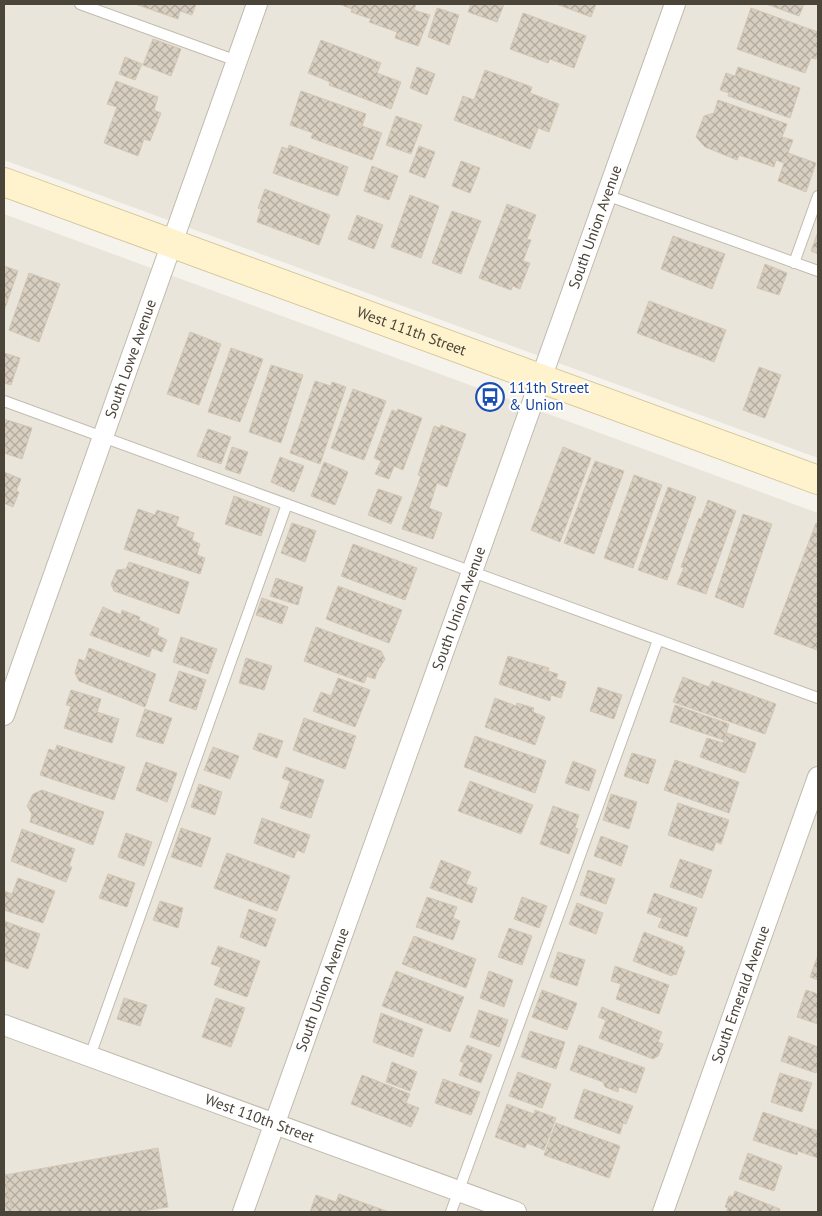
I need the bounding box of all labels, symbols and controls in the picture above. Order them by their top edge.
street label: South Union Avenue [564,162,626,291]
street label: South Lowe Avenue [100,297,160,421]
street label: West 111th Street [354,302,469,359]
place label: 111th Street & Union [509,378,589,414]
bus stop icon: 111th Street & Union [475,382,505,412]
street label: South Union Avenue [428,544,489,673]
street label: South Emerald Avenue [707,923,773,1066]
street label: South Union Avenue [291,925,353,1054]
street label: West 110th Street [202,1089,317,1147]

